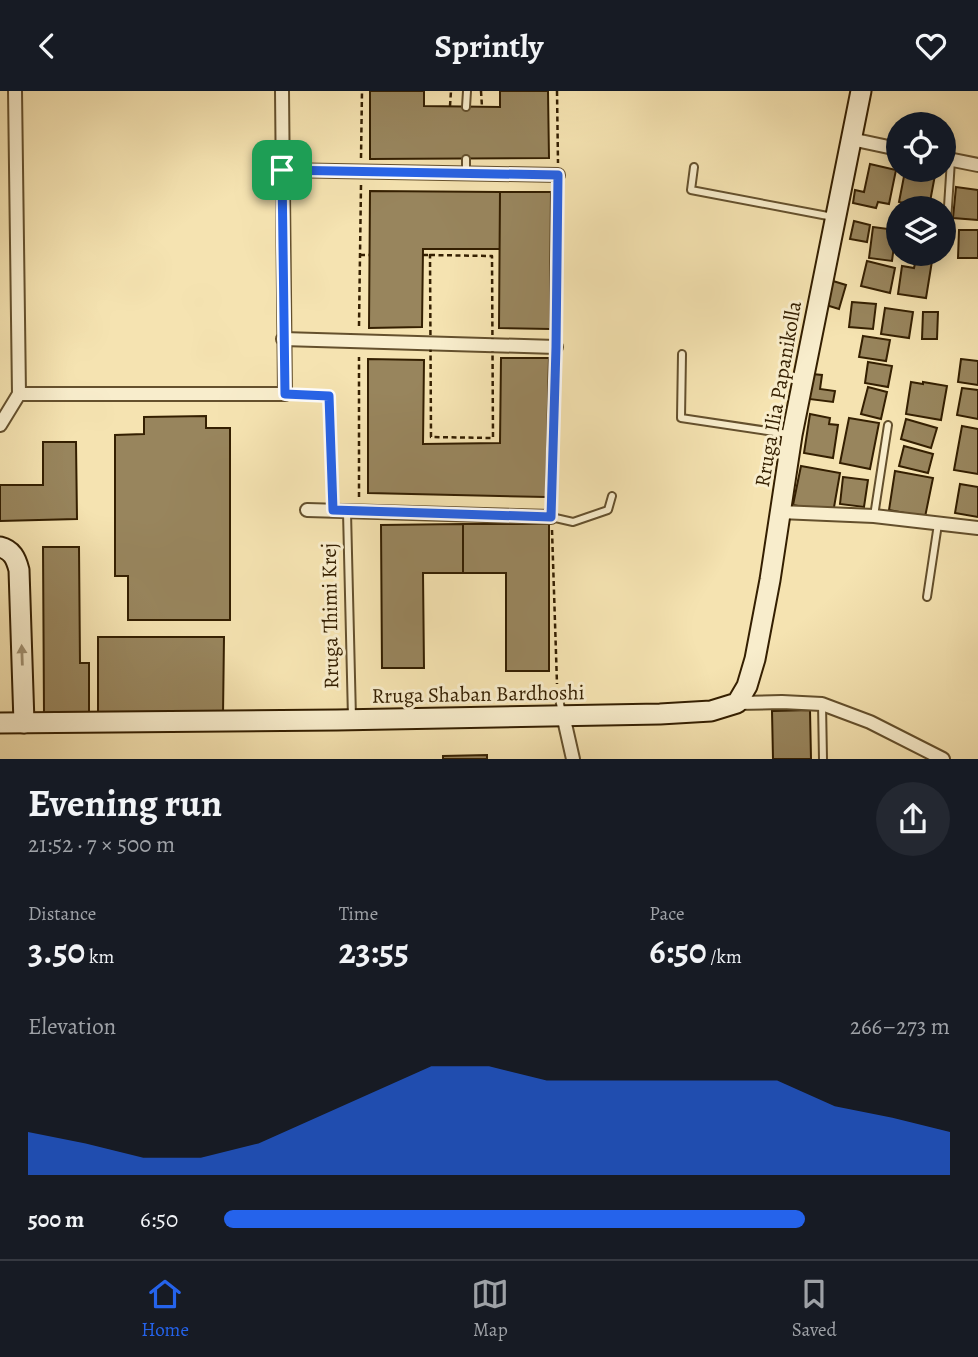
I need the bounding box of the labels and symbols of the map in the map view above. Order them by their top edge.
pin [252,140,312,200]
street label: Rruga Ilia Papanikolla [748,299,808,489]
street label: Rruga Thimi Krej [315,543,345,689]
one-way arrow [16,643,27,665]
street label: Rruga Shaban Bardhoshi [371,678,585,710]

